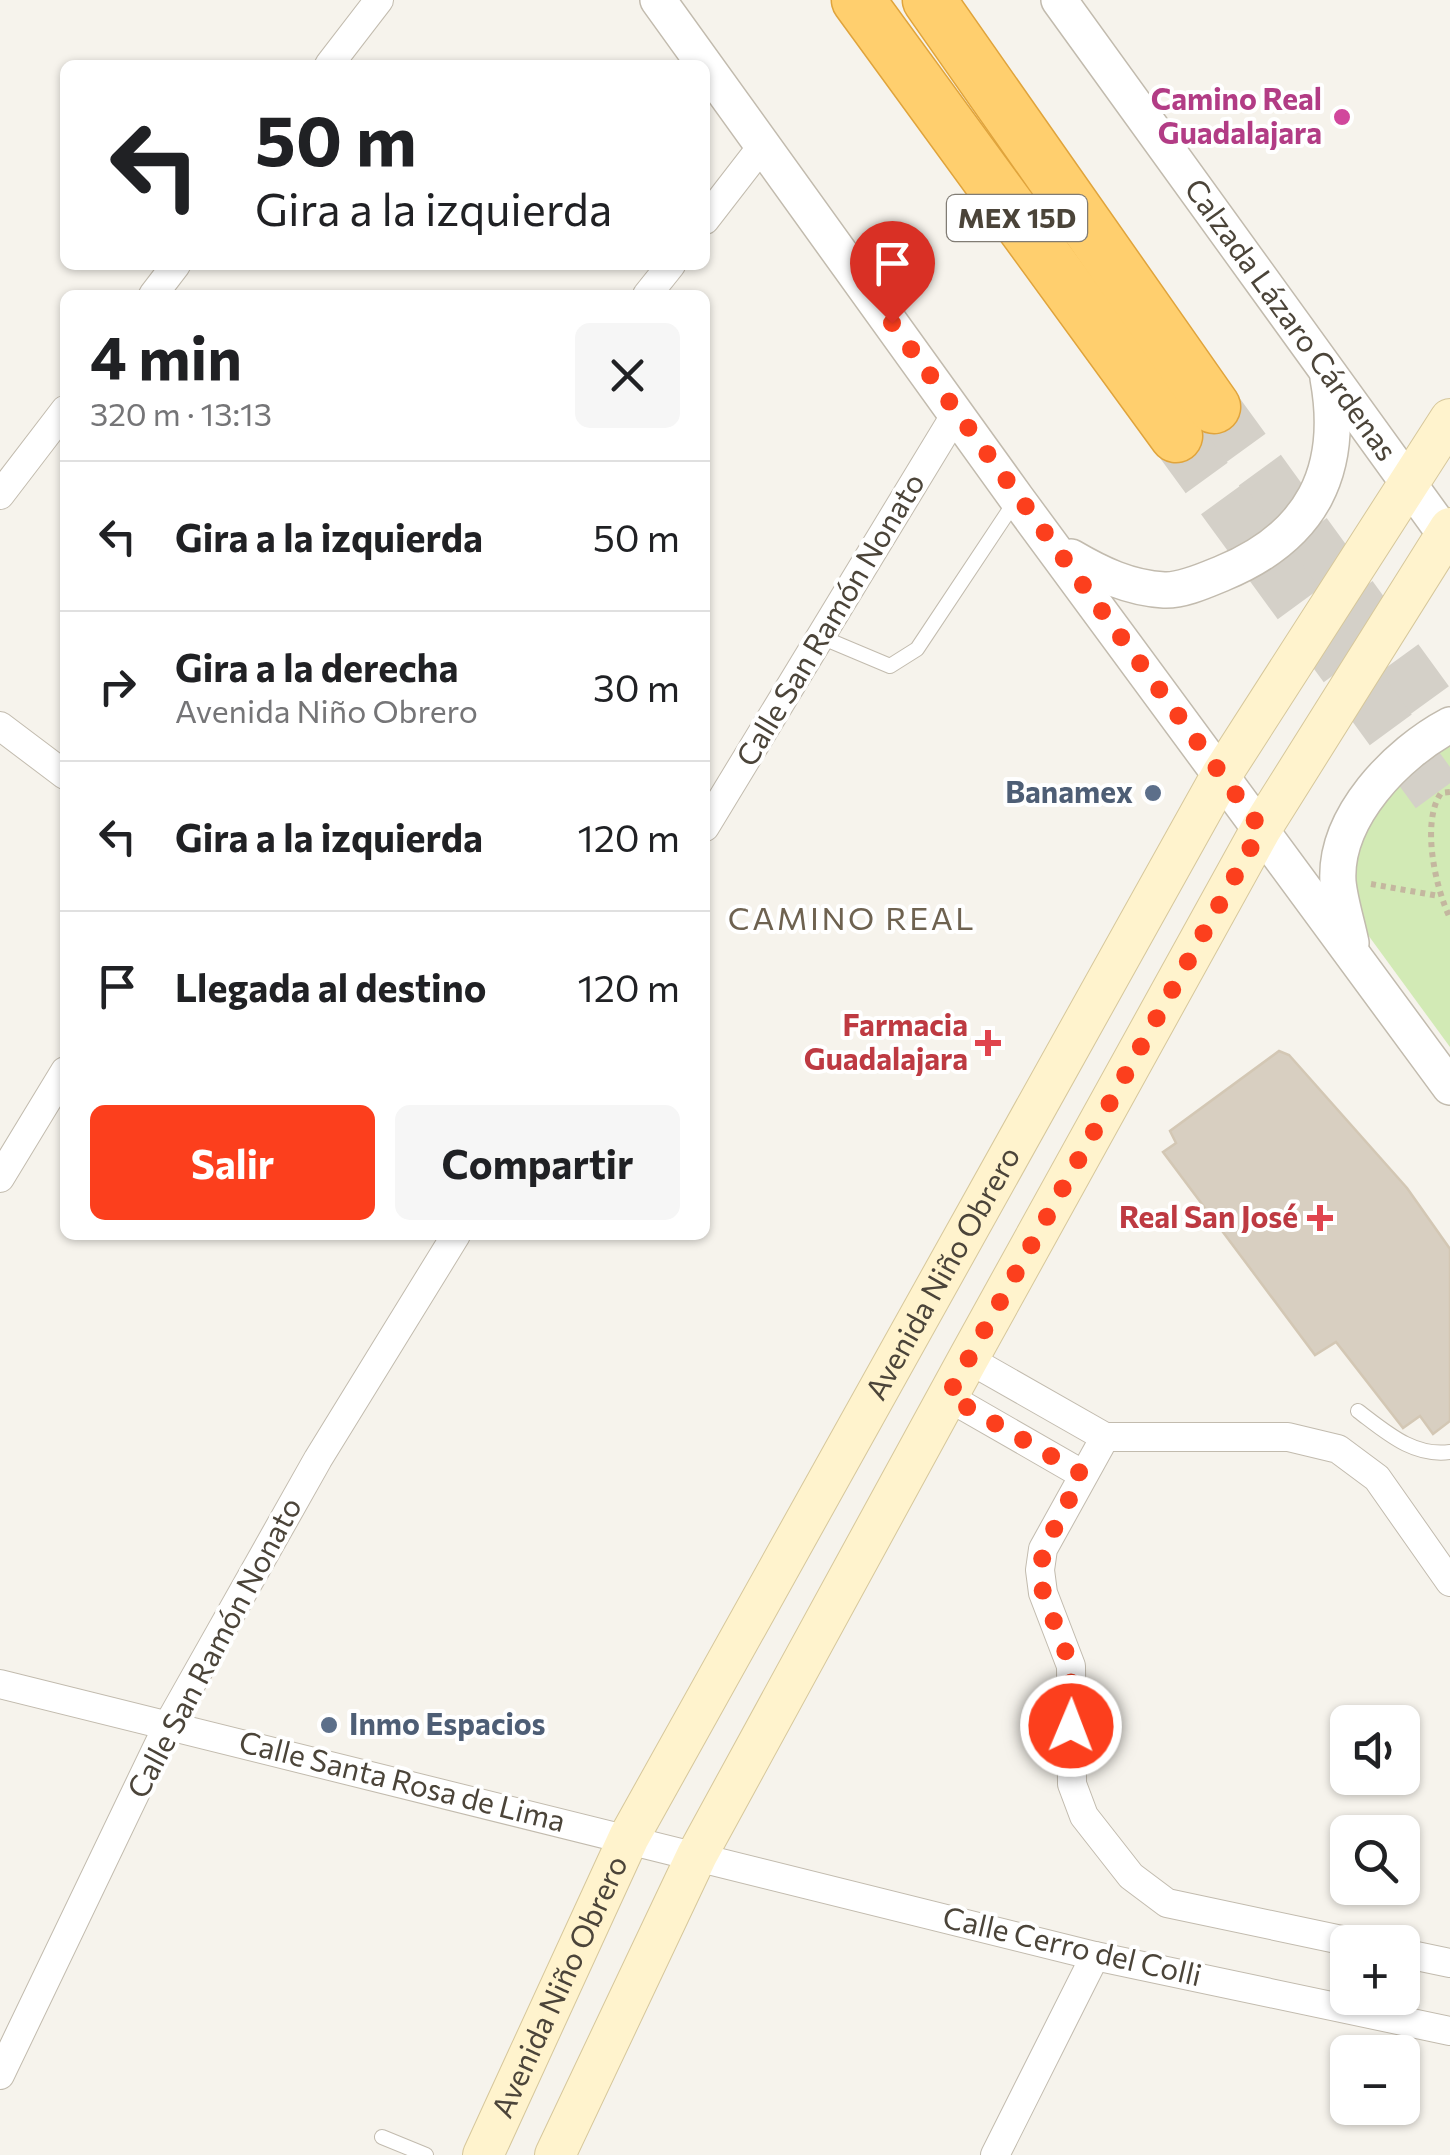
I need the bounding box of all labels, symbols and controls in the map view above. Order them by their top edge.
place label: Camino Real Guadalajara [1151,79,1322,150]
text: 50 m [255,95,417,180]
icon: left [90,100,220,230]
marker: Camino Real Guadalajara [1331,106,1353,128]
street label: Calzada Lázaro Cárdenas [1178,170,1407,467]
text: Gira a la izquierda [255,180,612,235]
road number: MEX 15D [947,195,1087,241]
pin [850,221,935,324]
icon: arrive [865,236,920,291]
text: 4 min [90,319,242,392]
button: close [575,323,680,428]
text: 320 m · 13:13 [90,393,272,433]
street label: Calle San Ramón Nonato [727,465,931,772]
icon: left [90,509,145,564]
text: Gira a la izquierda [175,513,483,560]
text: 50 m [593,513,680,560]
text: Gira a la derecha [175,643,459,690]
icon: right [90,659,145,714]
text: 30 m [593,663,680,710]
text: Avenida Niño Obrero [175,690,478,730]
place label: Banamex [1005,772,1133,809]
marker: Banamex [1142,782,1164,804]
icon: left [90,809,145,864]
text: Gira a la izquierda [175,813,483,860]
text: 120 m [578,813,680,860]
district label: CAMINO REAL [728,897,976,937]
icon: arrive [90,959,145,1014]
text: Llegada al destino [175,963,486,1010]
text: 120 m [578,963,680,1010]
place label: Farmacia Guadalajara [804,1005,968,1076]
marker: Farmacia Guadalajara [977,1032,999,1054]
button: Salir [90,1105,375,1220]
button: Compartir [395,1105,680,1220]
street label: Avenida Niño Obrero [856,1139,1026,1406]
place label: Real San José [1119,1197,1298,1234]
marker: Real San José [1307,1205,1333,1231]
street label: Calle San Ramón Nonato [118,1490,308,1804]
position arrow [1019,1674,1123,1778]
place label: Inmo Espacios [349,1704,545,1741]
map controls [1330,1705,1420,2125]
button: sound [1330,1705,1420,1795]
marker: Inmo Espacios [318,1714,340,1736]
street label: Calle Santa Rosa de Lima [236,1721,569,1838]
button: search [1330,1815,1420,1905]
street label: Avenida Niño Obrero [482,1849,634,2123]
street label: Calle Cerro del Colli [940,1897,1206,1992]
button: + [1330,1925,1420,2015]
button: − [1330,2035,1420,2125]

